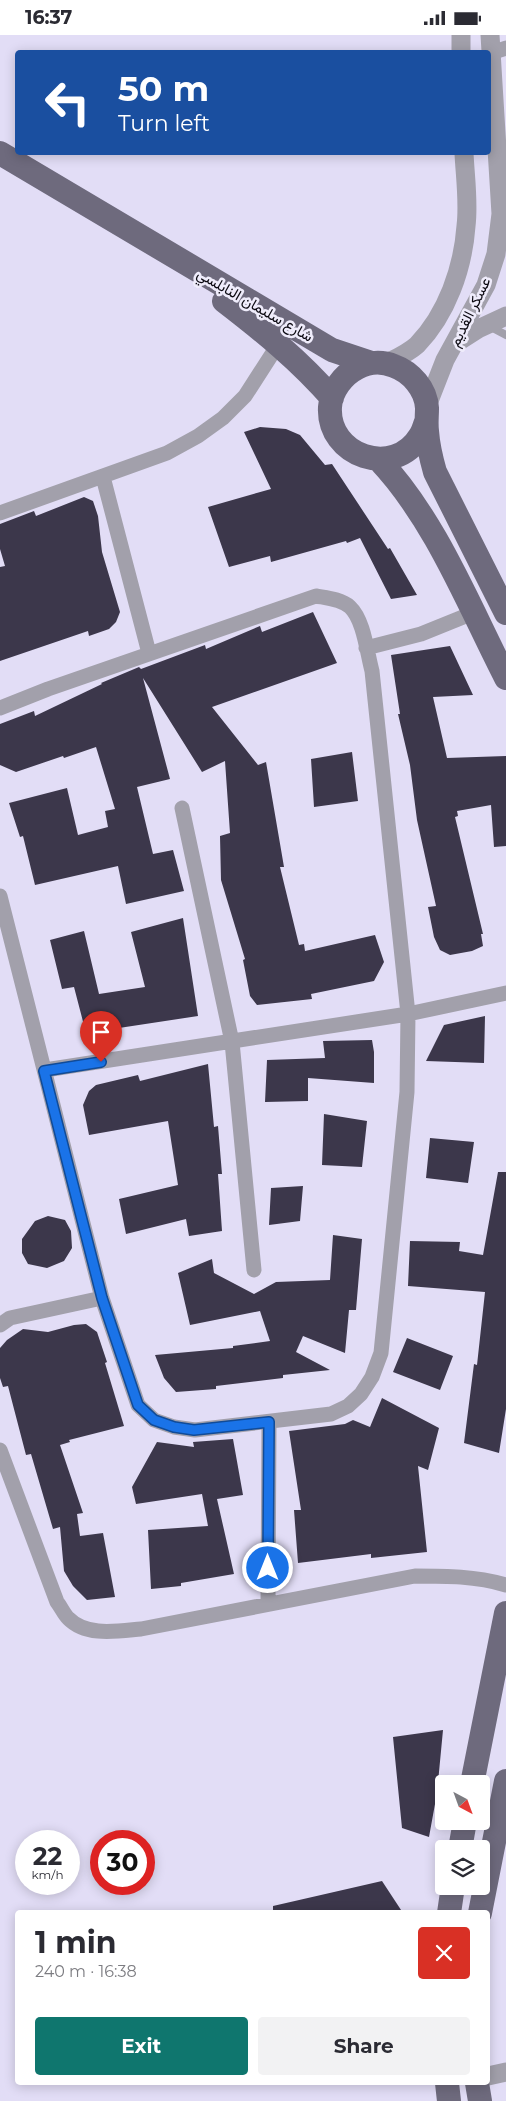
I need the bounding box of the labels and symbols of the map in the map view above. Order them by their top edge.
street label: شارع سليمان النابلسي [192,264,317,349]
street label: عسكر القديم [445,274,496,350]
pin [80,1011,122,1062]
position arrow [241,1541,293,1593]
north arrow [435,1775,490,1830]
speed limit sign: 30 [90,1830,155,1895]

